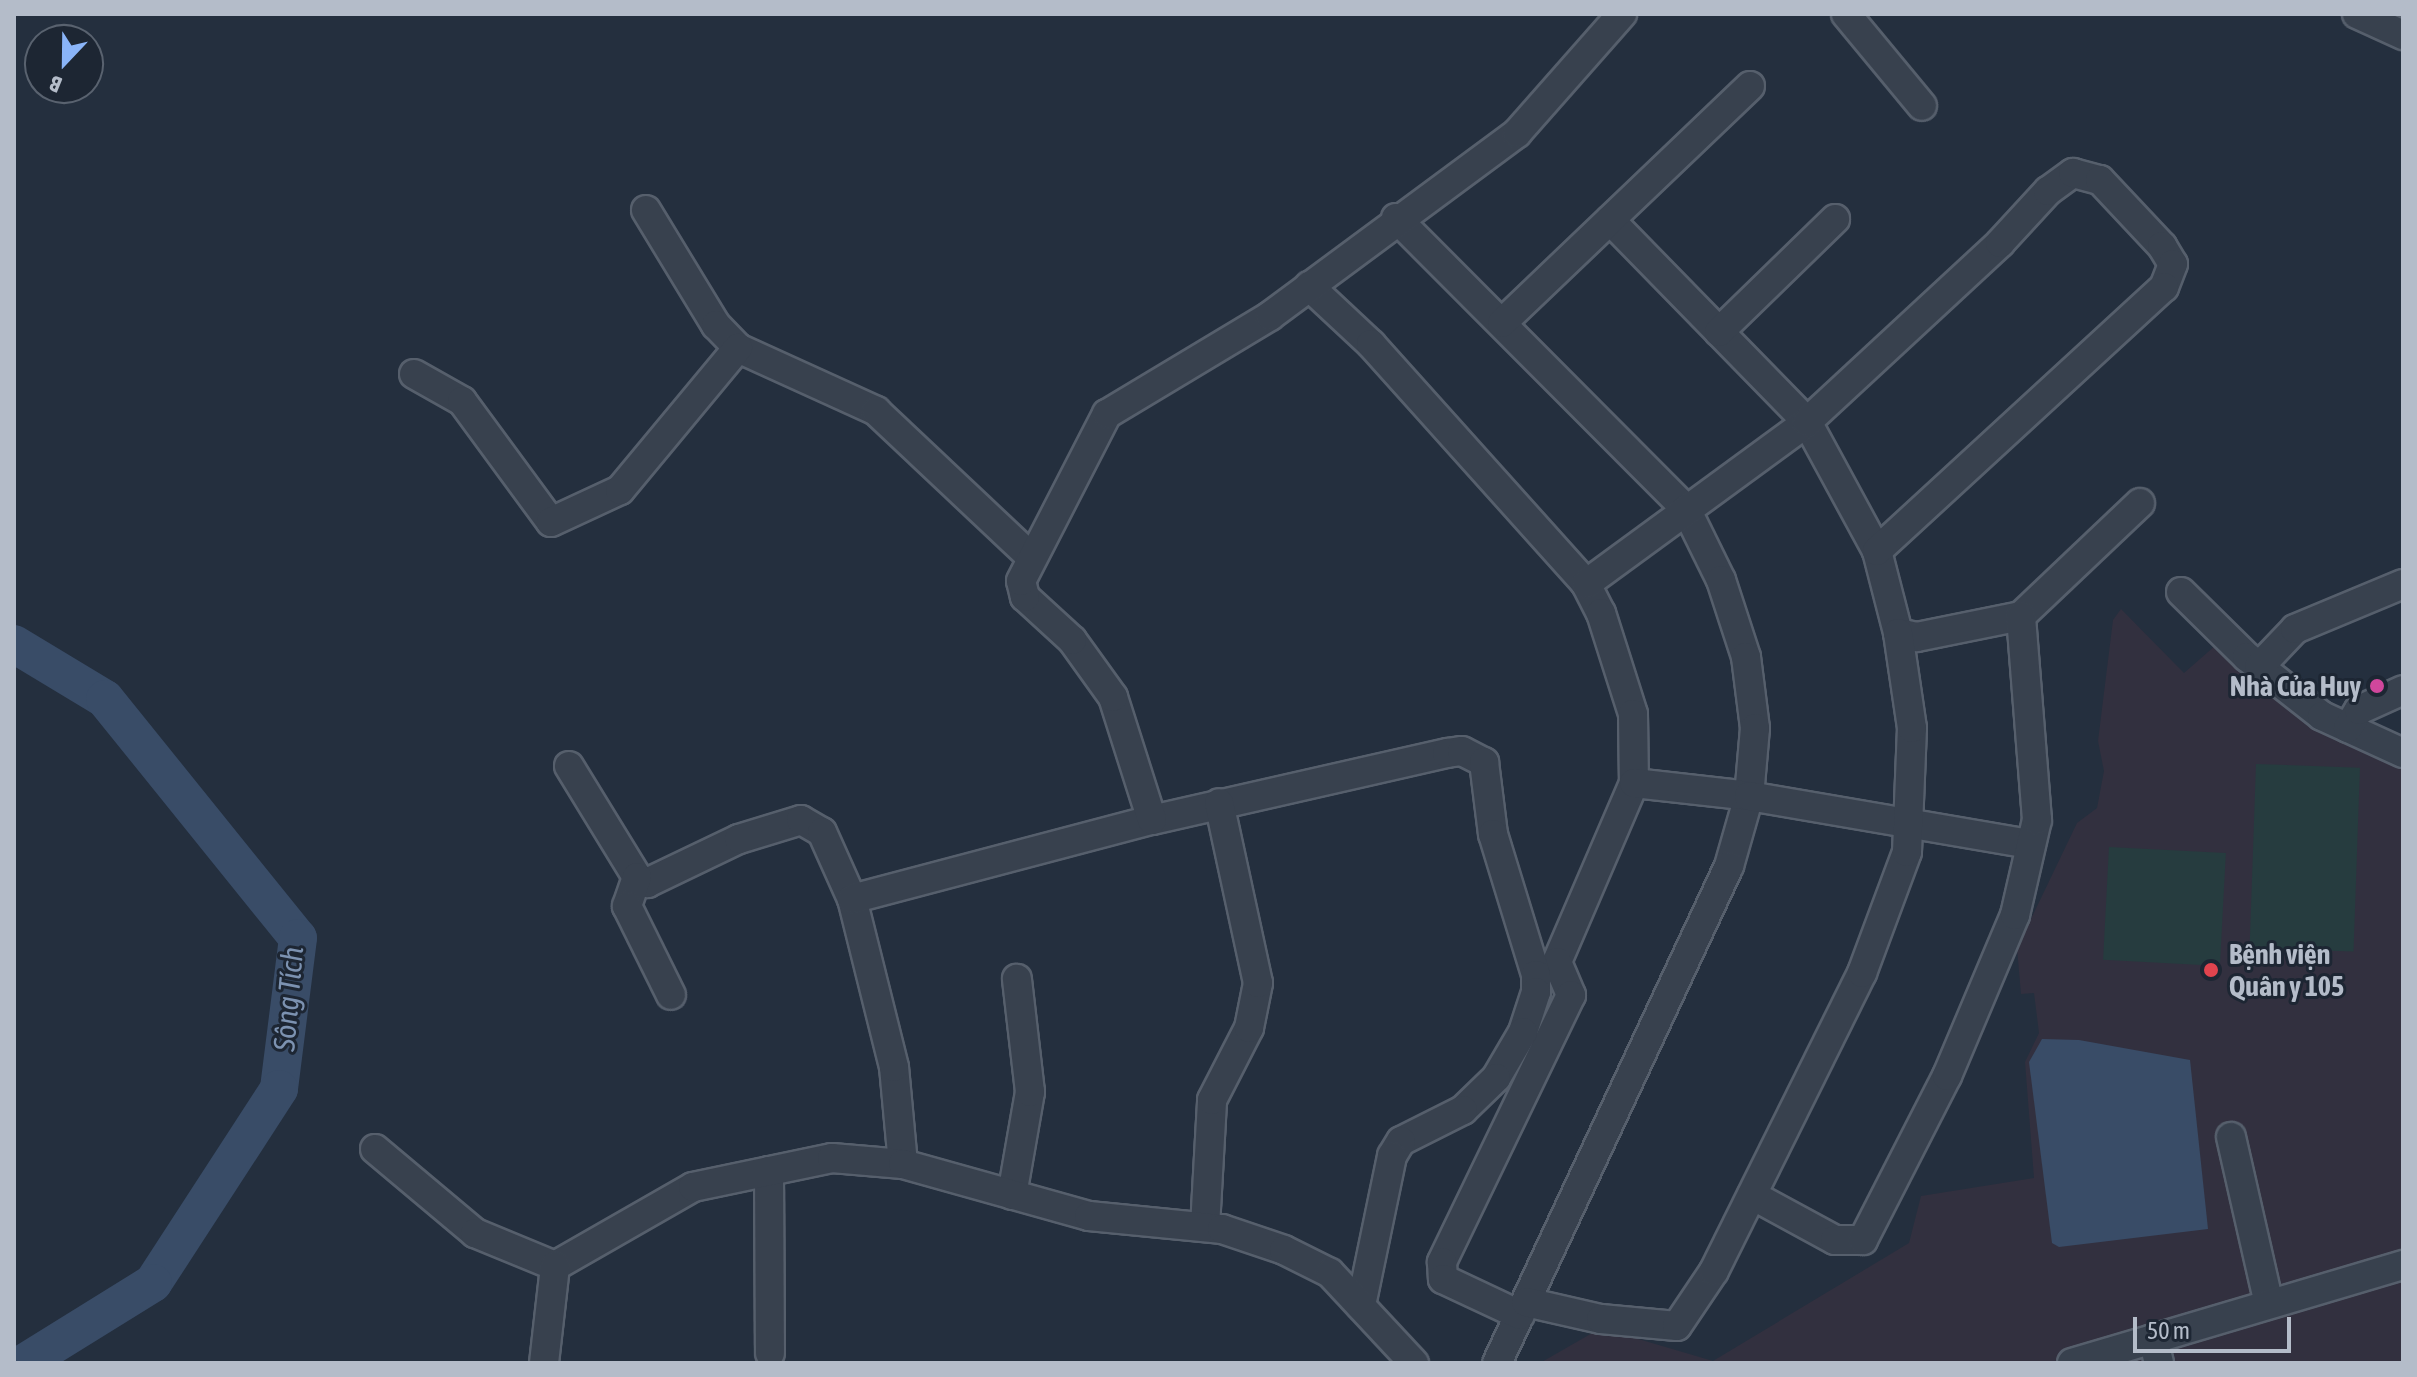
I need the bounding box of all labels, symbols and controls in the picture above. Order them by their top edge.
north arrow [24,24,104,104]
text: B [46,70,65,98]
place label: Nhà Của Huy [2230,669,2361,703]
marker: Nhà Của Huy [2368,677,2386,695]
place label: Bệnh viện Quân y 105 [2229,937,2344,1003]
water label: Sông Tích [266,945,310,1053]
marker: Bệnh viện Quân y 105 [2200,959,2222,981]
scale bar [2137,1301,2295,1351]
text: 50 m [2147,1317,2190,1344]

